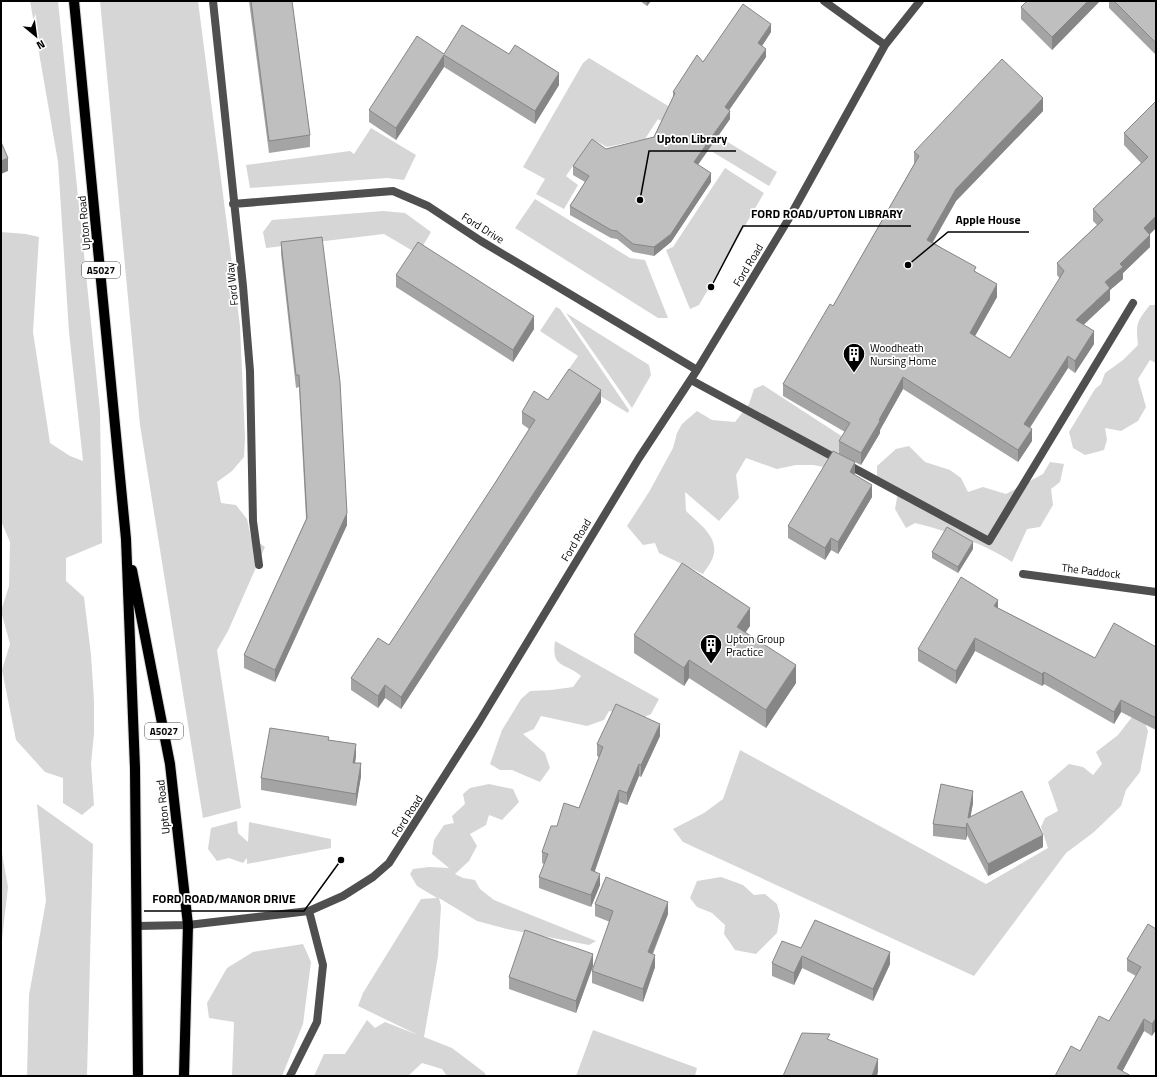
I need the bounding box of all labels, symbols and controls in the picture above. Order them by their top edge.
north arrow [16,16,56,56]
text: N [34,36,48,54]
callout: Upton Library [649,127,736,151]
text: Upton Library [657,129,727,148]
street label: Upton Road [74,195,94,251]
callout: FORD ROAD/UPTON LIBRARY [743,202,911,226]
text: FORD ROAD/UPTON LIBRARY [751,204,903,223]
callout: Apple House [948,208,1029,232]
street label: Ford Drive [459,209,508,248]
text: Apple House [955,210,1021,229]
street label: Ford Road [729,241,767,289]
street label: Ford Way [222,261,242,307]
road number: A5027 [82,262,120,278]
place label: Woodheath Nursing Home [870,340,937,369]
building icon: Woodheath Nursing Home [841,341,867,374]
street label: Ford Road [557,516,595,564]
street label: The Paddock [1061,559,1122,583]
place label: Upton Group Practice [726,631,785,660]
building icon: Upton Group Practice [698,632,724,665]
road number: A5027 [145,723,183,739]
street label: Upton Road [152,779,174,835]
street label: Ford Road [387,792,427,840]
callout: FORD ROAD/MANOR DRIVE [144,887,304,911]
text: FORD ROAD/MANOR DRIVE [152,889,296,908]

